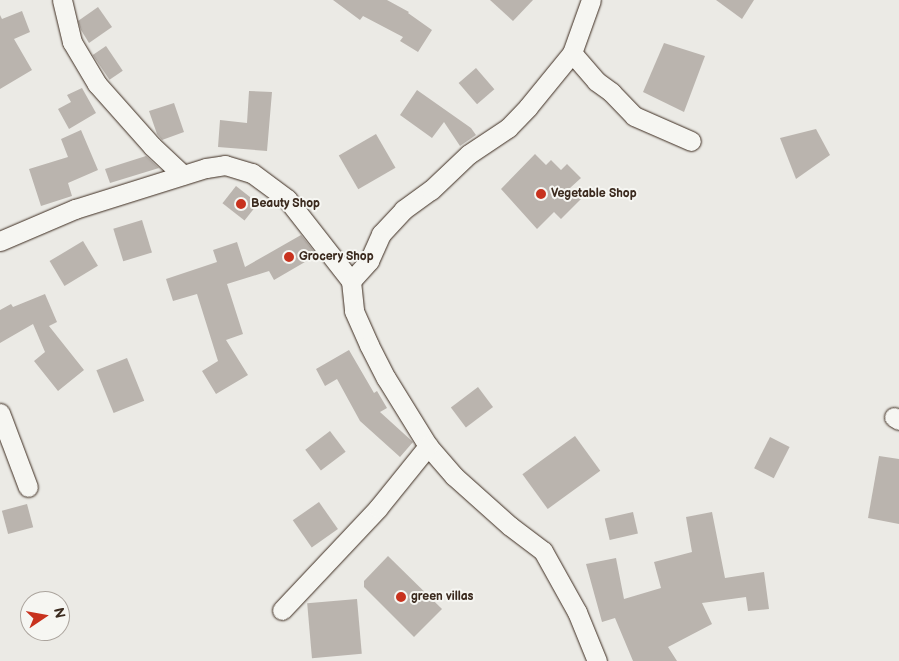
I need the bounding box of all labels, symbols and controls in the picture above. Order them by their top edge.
place label: Vegetable Shop [551,187,637,201]
marker: Vegetable Shop [535,188,547,200]
place label: Beauty Shop [251,197,320,211]
marker: Beauty Shop [235,198,247,210]
place label: Grocery Shop [299,250,374,264]
marker: Grocery Shop [283,251,295,263]
place label: green villas [411,590,473,604]
north arrow [20,591,70,641]
marker: green villas [395,591,407,603]
text: N [50,606,69,620]

